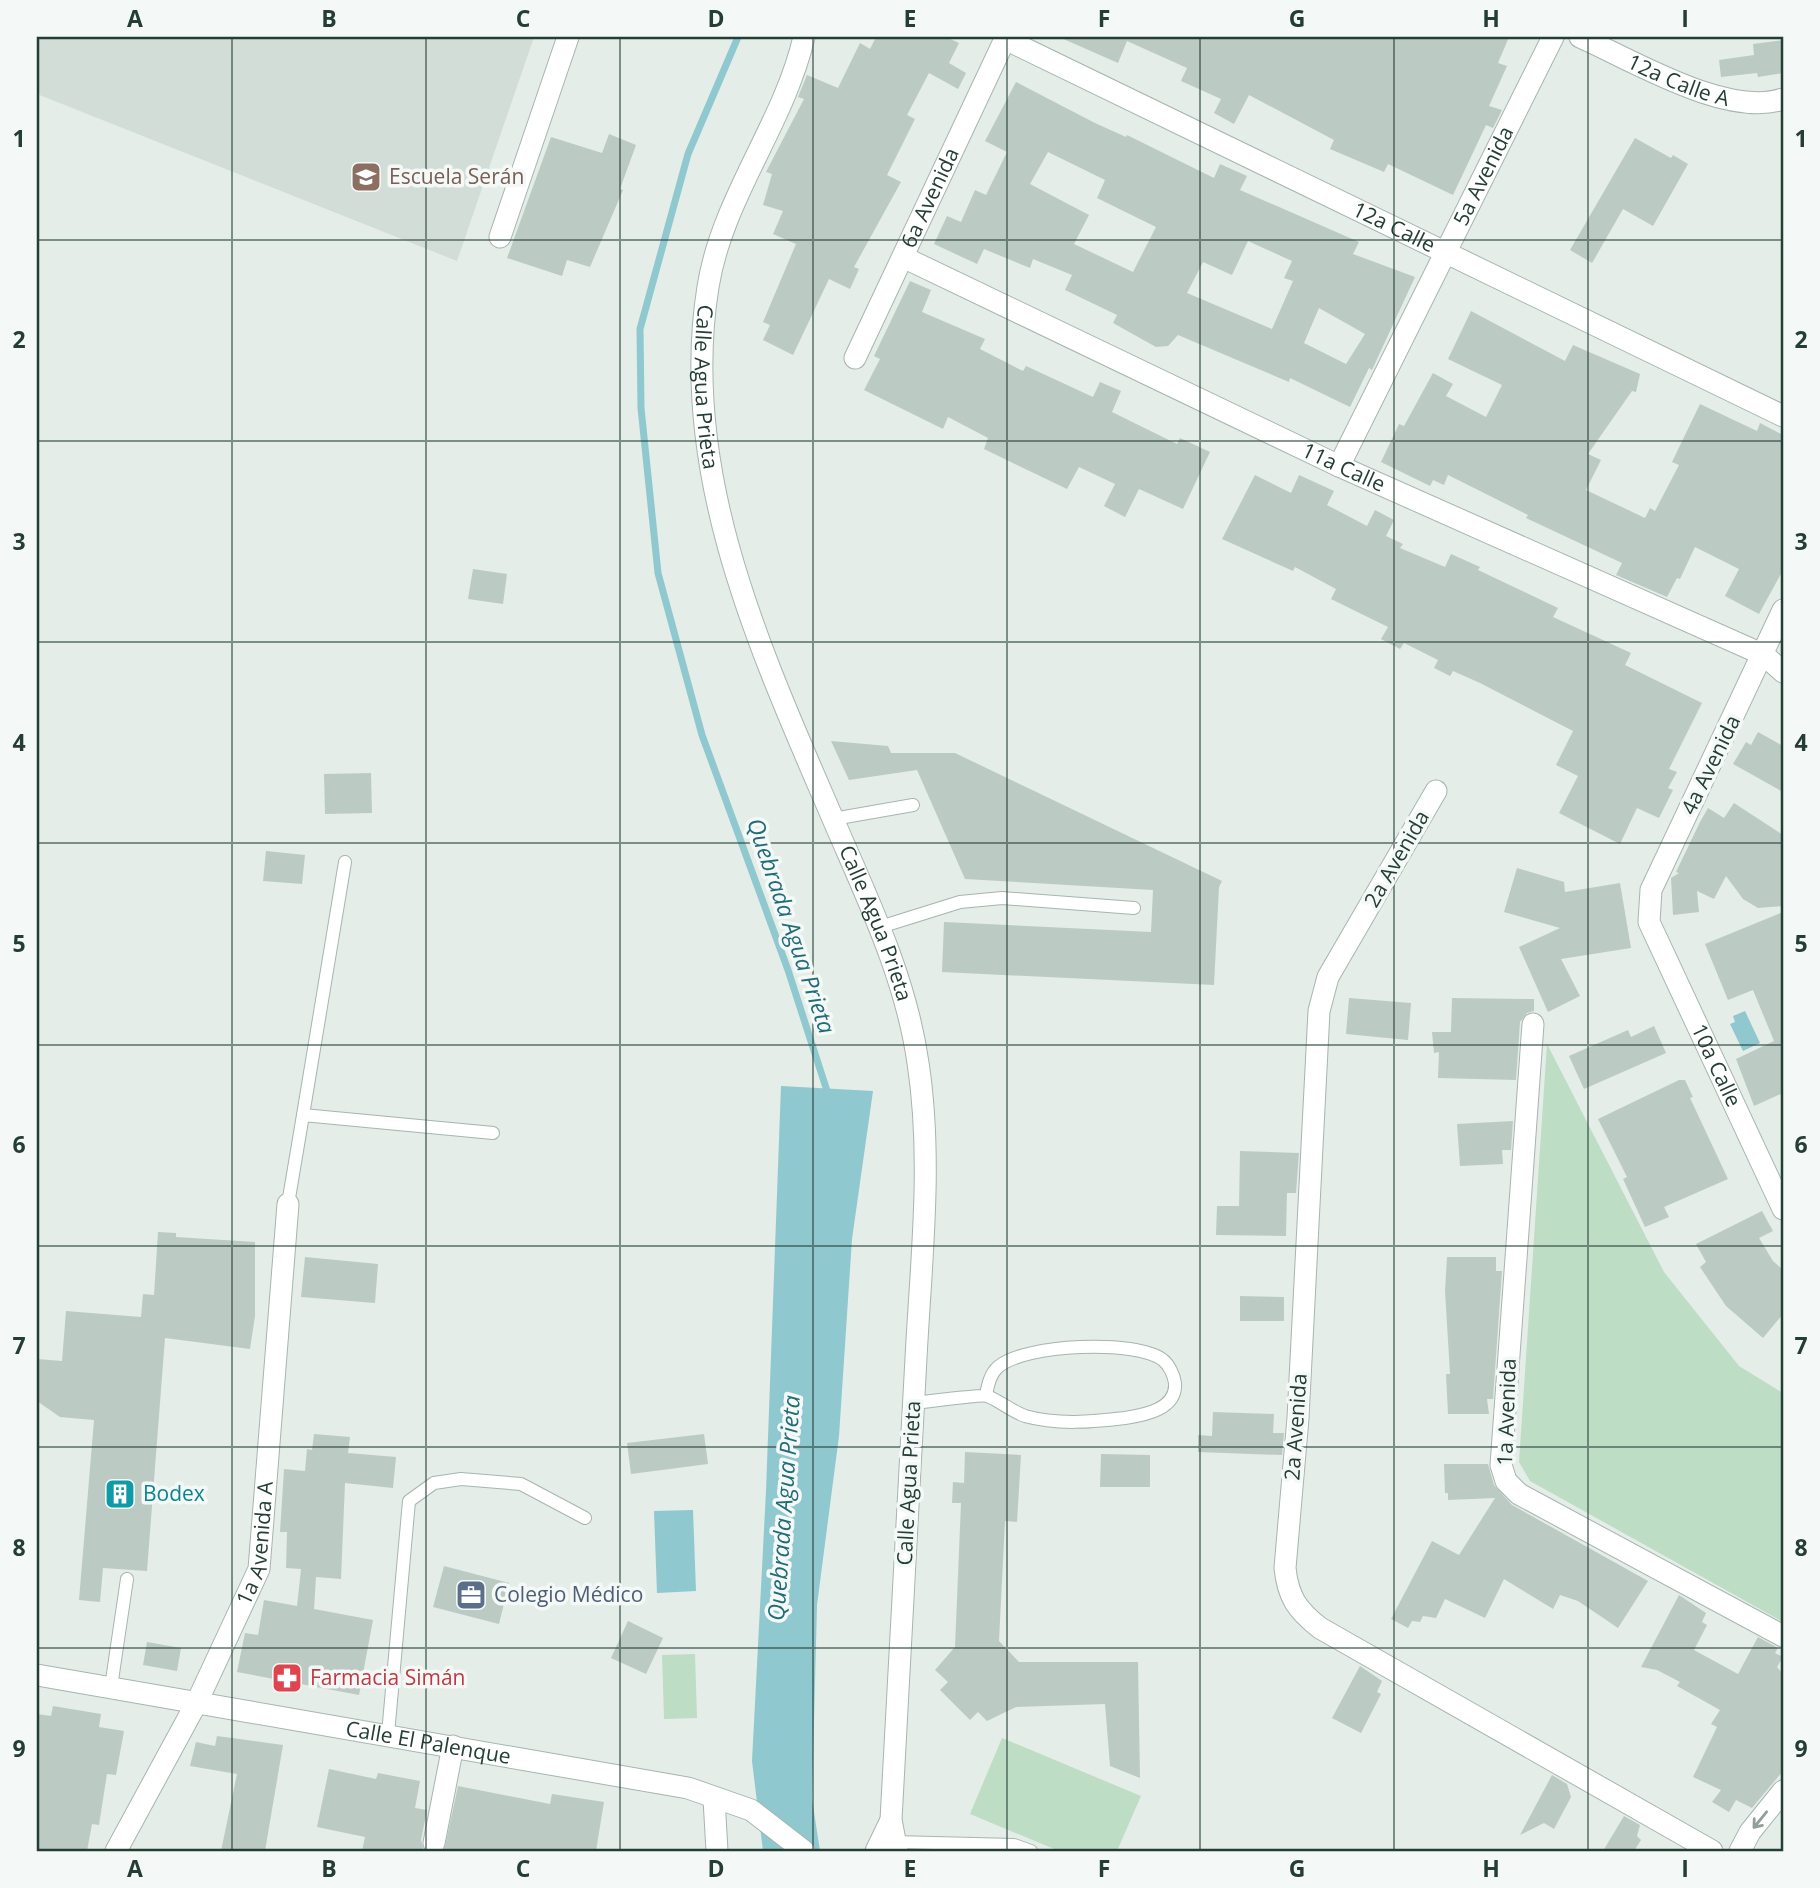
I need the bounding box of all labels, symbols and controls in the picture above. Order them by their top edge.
text: A [127,2,143,34]
text: B [321,2,337,34]
text: C [516,2,530,34]
text: D [707,2,725,34]
text: E [904,2,916,34]
text: F [1098,2,1110,34]
text: G [1289,2,1305,34]
text: H [1482,2,1500,34]
text: I [1681,2,1689,34]
street label: 12a Calle A [1623,47,1733,112]
street label: 5a Avenida [1446,121,1519,230]
text: 1 [12,122,26,154]
text: 1 [1794,122,1808,154]
street label: 6a Avenida [894,143,965,252]
school or university icon: Escuela Serán [349,160,383,194]
place label: Escuela Serán [389,162,524,190]
street label: 12a Calle [1348,195,1440,258]
street label: Calle Agua Prieta [689,303,726,471]
text: 2 [12,323,26,355]
text: 2 [1794,323,1808,355]
street label: 11a Calle [1298,435,1390,498]
text: 3 [12,525,26,557]
text: 3 [1794,525,1808,557]
street label: 4a Avenida [1674,710,1746,819]
text: 4 [12,726,26,758]
text: 4 [1794,726,1808,758]
street label: 2a Avenida [1357,805,1435,912]
water label: Quebrada Agua Prieta [740,814,844,1038]
street label: Calle Agua Prieta [833,841,919,1004]
text: 5 [12,927,26,959]
text: 5 [1794,927,1808,959]
street label: 10a Calle [1686,1019,1748,1111]
text: 6 [12,1128,26,1160]
text: 6 [1794,1128,1808,1160]
text: 7 [12,1329,26,1361]
text: 7 [1794,1329,1808,1361]
street label: 1a Avenida [1490,1358,1522,1466]
street label: 2a Avenida [1277,1372,1313,1481]
water label: Quebrada Agua Prieta [759,1394,807,1622]
street label: Calle Agua Prieta [890,1400,926,1566]
building icon: Bodex [103,1477,137,1511]
place label: Bodex [143,1479,205,1507]
street label: 1a Avenida A [229,1480,279,1609]
text: 8 [12,1531,26,1563]
text: 8 [1794,1531,1808,1563]
office icon: Colegio Médico [454,1578,488,1612]
place label: Colegio Médico [494,1580,643,1608]
pharmacy icon: Farmacia Simán [270,1661,304,1695]
place label: Farmacia Simán [310,1663,466,1691]
street label: Calle El Palenque [344,1714,513,1770]
text: 9 [12,1732,26,1764]
text: 9 [1794,1732,1808,1764]
one-way arrow [1752,1810,1768,1828]
text: A [127,1852,143,1884]
text: B [321,1852,337,1884]
text: C [516,1852,530,1884]
text: D [707,1852,725,1884]
text: E [904,1852,916,1884]
text: F [1098,1852,1110,1884]
text: G [1289,1852,1305,1884]
text: H [1482,1852,1500,1884]
text: I [1681,1852,1689,1884]

